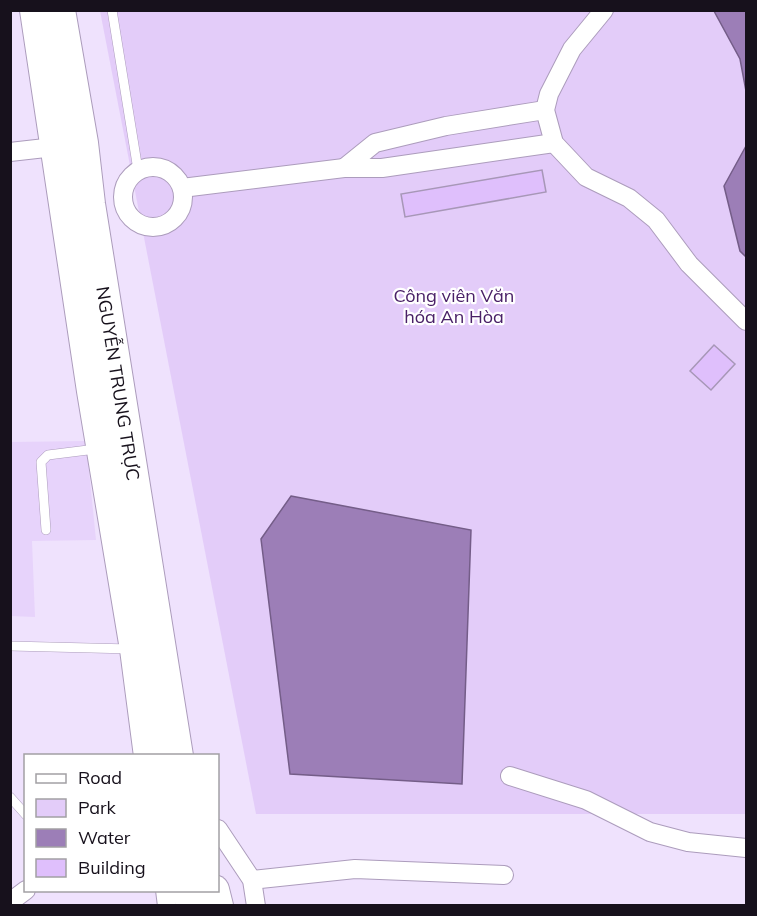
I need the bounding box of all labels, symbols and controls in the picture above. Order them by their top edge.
park label: Công viên Văn hóa An Hòa [394,284,514,328]
street label: NGUYỄN TRUNG TRỰC [92,285,145,482]
legend [24,754,219,892]
text: Road [78,766,122,789]
text: Park [78,796,117,819]
text: Water [78,826,131,849]
text: Building [78,856,146,879]

